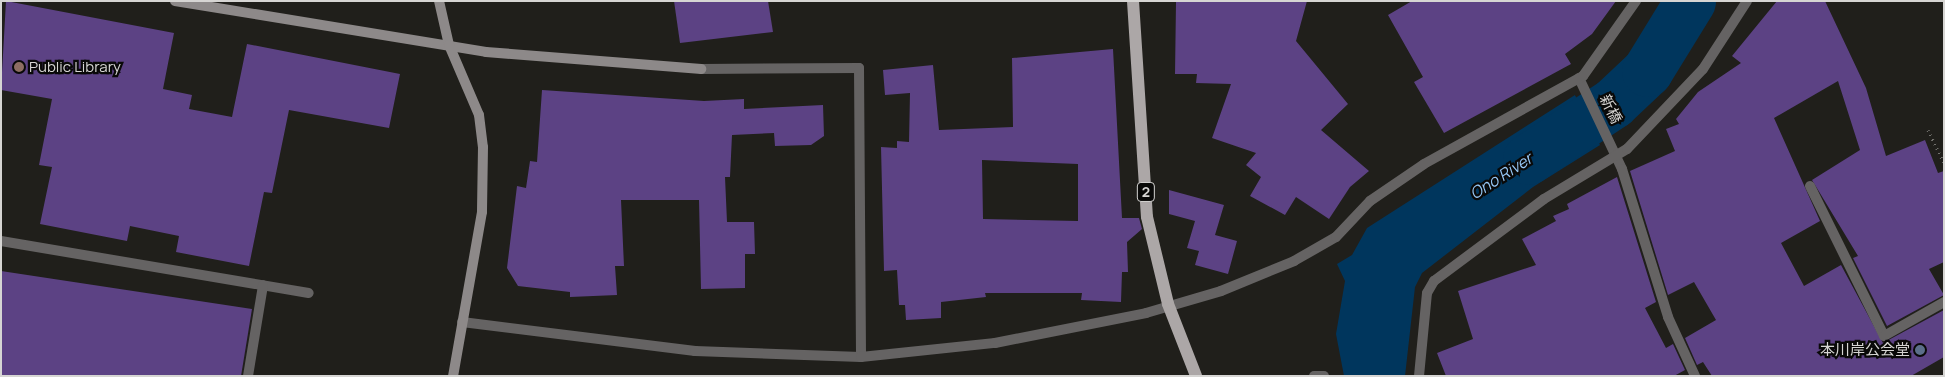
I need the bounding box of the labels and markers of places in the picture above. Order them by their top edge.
place label: Public Library [29,58,121,76]
marker: Public Library [13,61,25,73]
place label: 本川岸公会堂 [1820,341,1910,359]
marker: 本川岸公会堂 [1914,344,1926,356]

